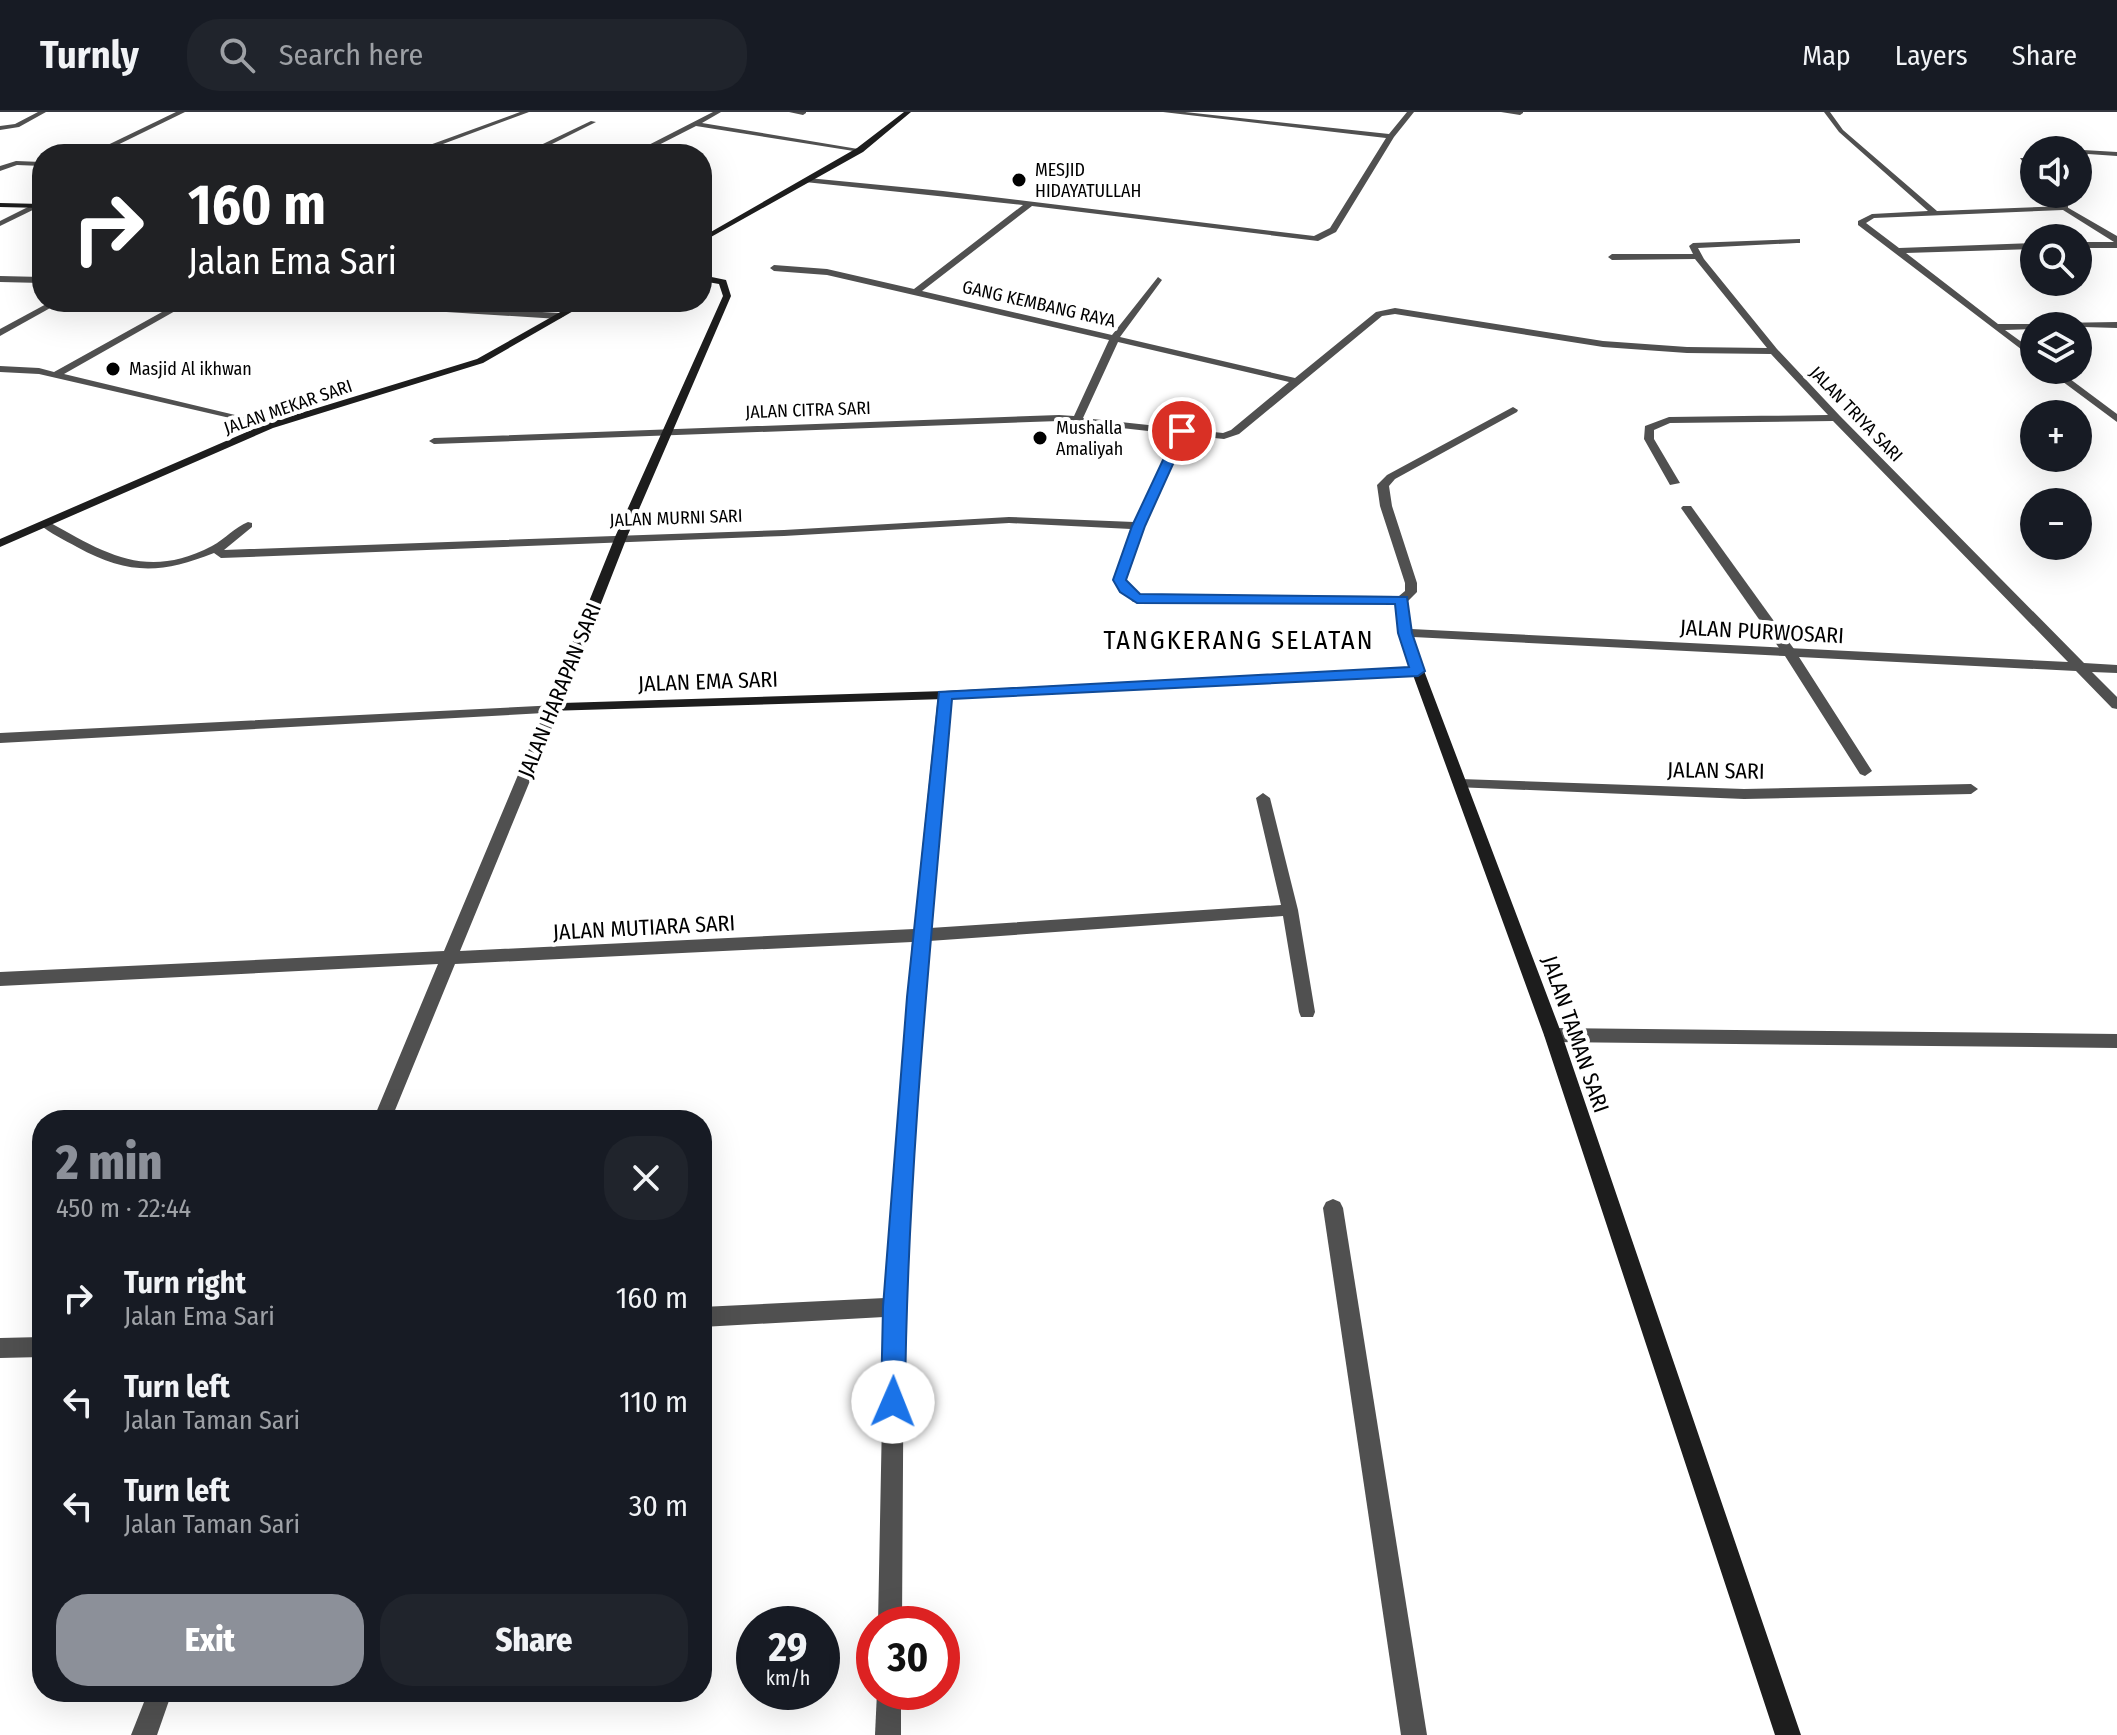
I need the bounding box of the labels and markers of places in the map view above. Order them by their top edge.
place label: MESJID HIDAYATULLAH [1035,159,1141,202]
marker: MESJID HIDAYATULLAH [1010,171,1028,189]
place label: Masjid Al ikhwan [129,358,252,380]
marker: Masjid Al ikhwan [104,360,122,378]
pin [1148,397,1216,465]
place label: Mushalla Amaliyah [1056,417,1123,460]
marker: Mushalla Amaliyah [1031,429,1049,447]

